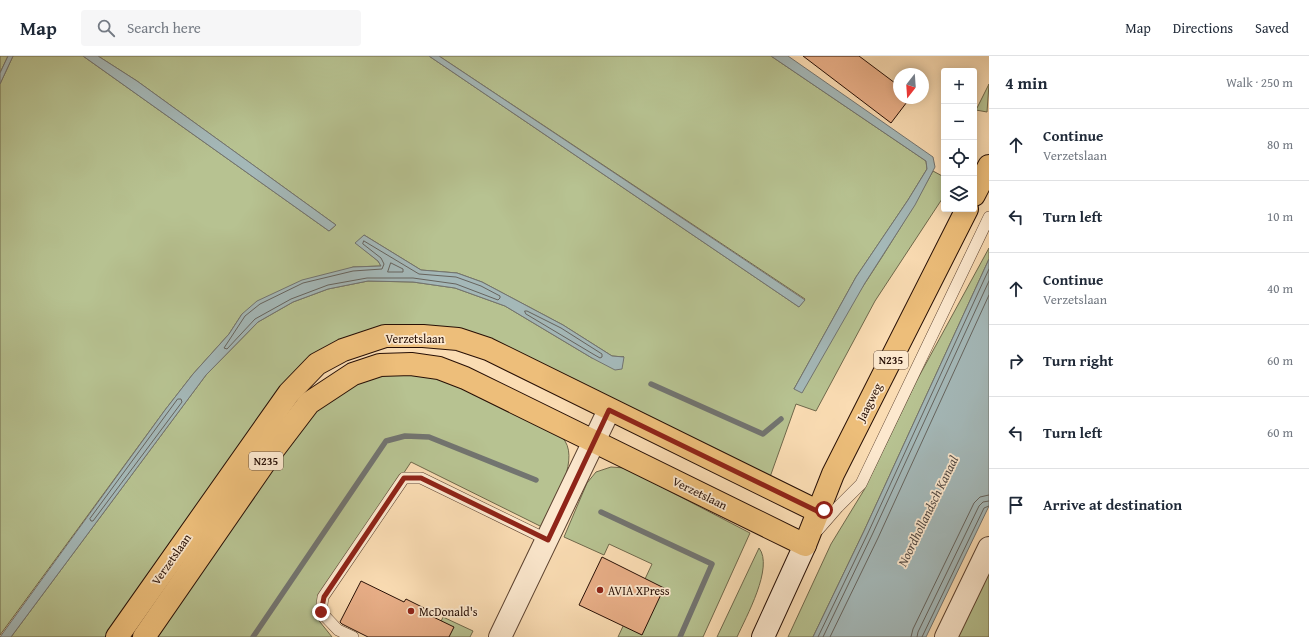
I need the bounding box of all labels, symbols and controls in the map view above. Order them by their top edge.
search box [81,10,361,46]
text: Map [20,14,57,42]
icon: search [95,17,117,39]
text: Search here [127,17,201,38]
text: Map [1125,18,1151,38]
text: Directions [1173,18,1233,38]
text: Saved [1255,18,1289,38]
north arrow [893,68,929,104]
map controls [941,68,977,212]
button: + [941,68,977,104]
text: 4 min [1005,70,1047,95]
text: Walk · 250 m [1226,73,1293,92]
button: − [941,104,977,140]
text: Continue [1043,125,1104,146]
icon: ahead [1005,134,1027,156]
text: 80 m [1267,135,1293,154]
button: locate [941,140,977,176]
text: Verzetslaan [1043,146,1107,165]
button: layers [941,176,977,212]
icon: left [1005,206,1027,228]
text: Turn left [1043,206,1102,227]
text: 10 m [1267,207,1293,226]
text: Continue [1043,269,1104,290]
icon: ahead [1005,278,1027,300]
text: 40 m [1267,279,1293,298]
text: Verzetslaan [1043,290,1107,309]
street label: Verzetslaan [385,330,445,347]
icon: right [1005,350,1027,372]
text: Turn right [1043,350,1114,371]
road number: N235 [874,351,908,369]
text: 60 m [1267,351,1293,370]
street label: Jaagweg [851,380,886,426]
icon: left [1005,422,1027,444]
text: Turn left [1043,422,1102,443]
text: 60 m [1267,423,1293,442]
road number: N235 [249,452,283,470]
water label: Noordhollandsch Kanaal [893,452,963,570]
street label: Verzetslaan [670,472,730,514]
icon: arrive [1005,494,1027,516]
text: Arrive at destination [1043,494,1182,515]
route start [815,501,833,519]
street label: Verzetslaan [147,530,195,588]
place label: AVIA XPress [608,582,670,599]
marker: AVIA XPress [595,585,605,595]
route end [312,603,330,621]
place label: McDonald's [419,603,478,620]
marker: McDonald's [406,606,416,616]

